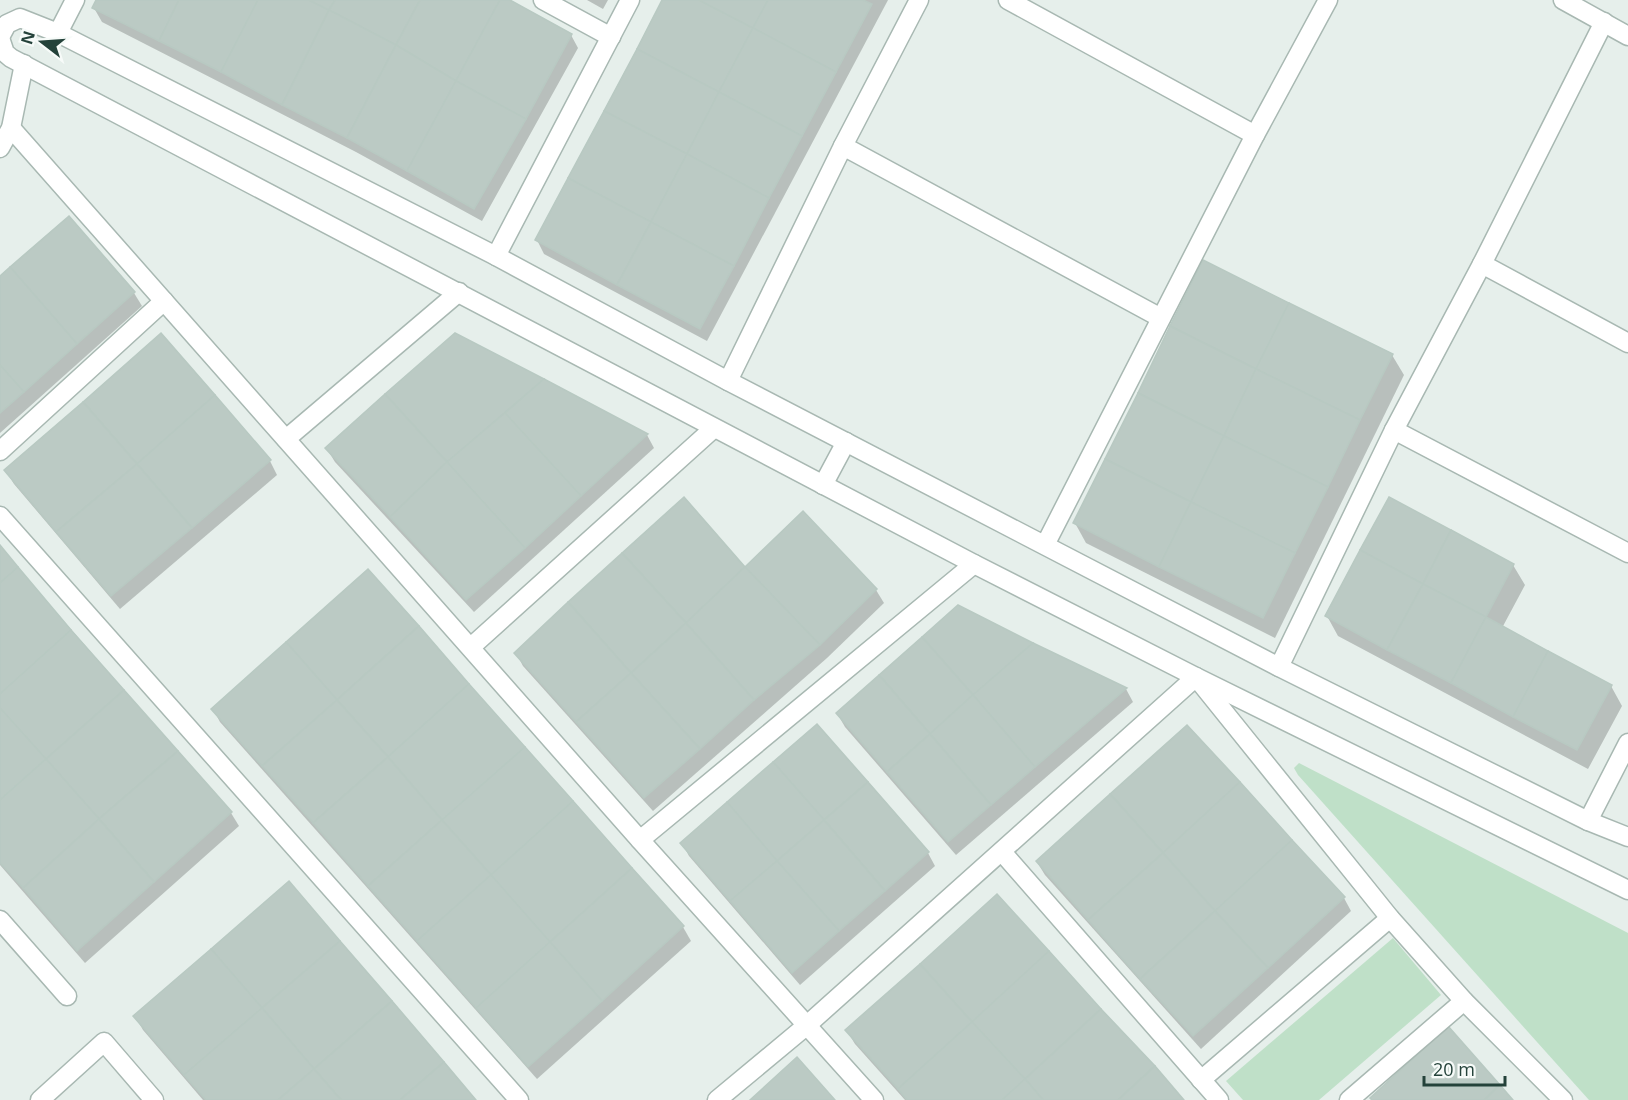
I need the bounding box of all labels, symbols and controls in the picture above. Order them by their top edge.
north arrow [12,12,72,72]
text: N [15,28,40,47]
scale bar [1424,1049,1505,1087]
text: 20 m [1433,1057,1475,1081]

